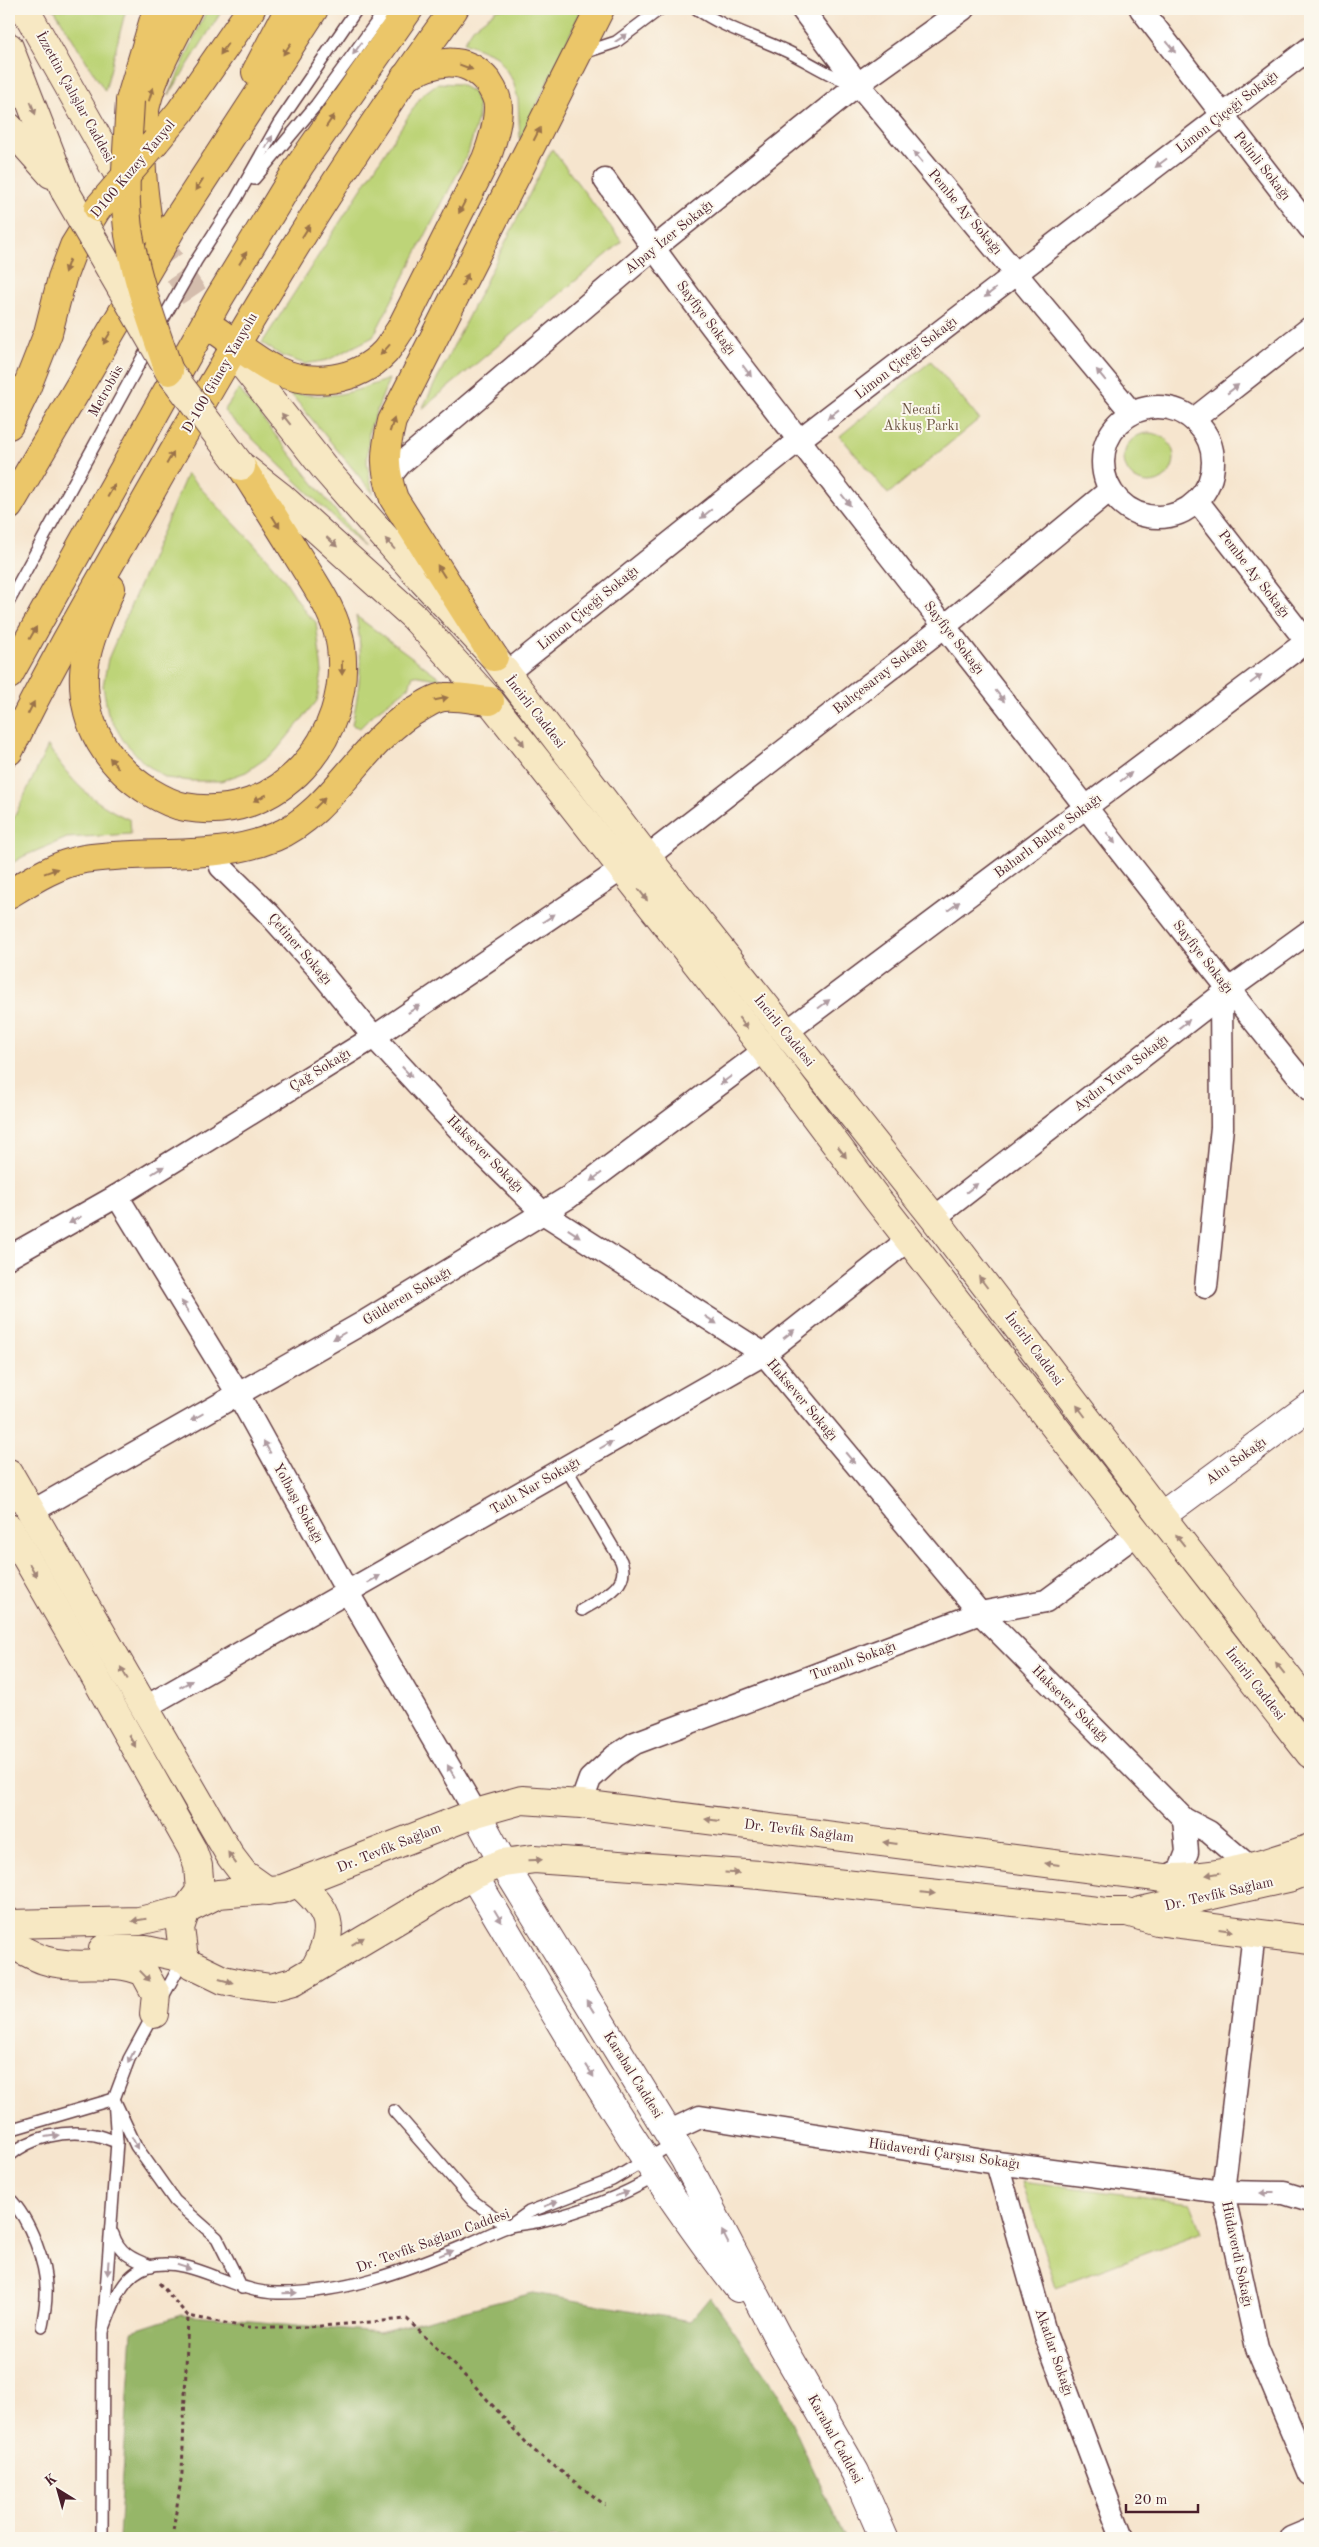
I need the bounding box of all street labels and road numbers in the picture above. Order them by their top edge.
street label: İzzettin Çalışlar Caddesi [33,28,119,165]
street label: Limon Çiçeği Sokağı [1174,68,1281,156]
street label: D100 Kuzey Yanyol [88,117,178,220]
street label: Pelinli Sokağı [1231,129,1293,203]
street label: Pembe Ay Sokağı [925,167,1005,257]
street label: Alpay İzer Sokağı [620,195,716,277]
street label: Sayfiye Sokağı [674,278,738,358]
street label: D-100 Güney Yanyolu [180,310,260,435]
street label: Limon Çiçeği Sokağı [853,314,960,402]
street label: Metrobüs [86,363,126,419]
street label: Pembe Ay Sokağı [1216,528,1292,620]
street label: Limon Çiçeği Sokağı [535,563,641,653]
street label: Sayfiye Sokağı [921,599,987,677]
street label: Bahçesaray Sokağı [831,635,930,717]
street label: İncirli Caddesi [503,671,570,751]
street label: Baharlı Bahçe Sokağı [992,791,1104,881]
street label: Çetiner Sokağı [265,911,335,987]
street label: Sayfiye Sokağı [1170,918,1236,996]
street label: İncirli Caddesi [751,991,819,1070]
street label: Aydın Yuva Sokağı [1071,1032,1171,1114]
street label: Çağ Sokağı [287,1046,353,1094]
street label: Haksever Sokağı [444,1113,526,1195]
street label: Gülderen Sokağı [361,1264,454,1328]
street label: İncirli Caddesi [1002,1308,1068,1388]
street label: Haksever Sokağı [764,1357,840,1444]
street label: Ahu Sokağı [1203,1434,1269,1487]
street label: Tatlı Nar Sokağı [488,1455,582,1517]
street label: Yolbaşı Sokağı [270,1461,326,1545]
street label: Turanlı Sokağı [808,1639,898,1683]
street label: İncirli Caddesi [1223,1643,1290,1723]
street label: Haksever Sokağı [1029,1663,1111,1745]
street label: Dr. Tevfik Sağlam [743,1817,855,1845]
street label: Dr. Tevfik Sağlam [335,1821,443,1875]
street label: Dr. Tevfik Sağlam [1163,1875,1275,1913]
street label: Karabal Caddesi [601,2029,665,2121]
street label: Hüdaverdi Çarşısı Sokağı [867,2136,1021,2172]
street label: Hüdaverdi Sokağı [1219,2200,1255,2308]
street label: Dr. Tevfik Sağlam Caddesi [354,2207,512,2275]
street label: Akatlar Sokağı [1033,2307,1076,2398]
street label: Karabal Caddesi [805,2392,865,2486]

